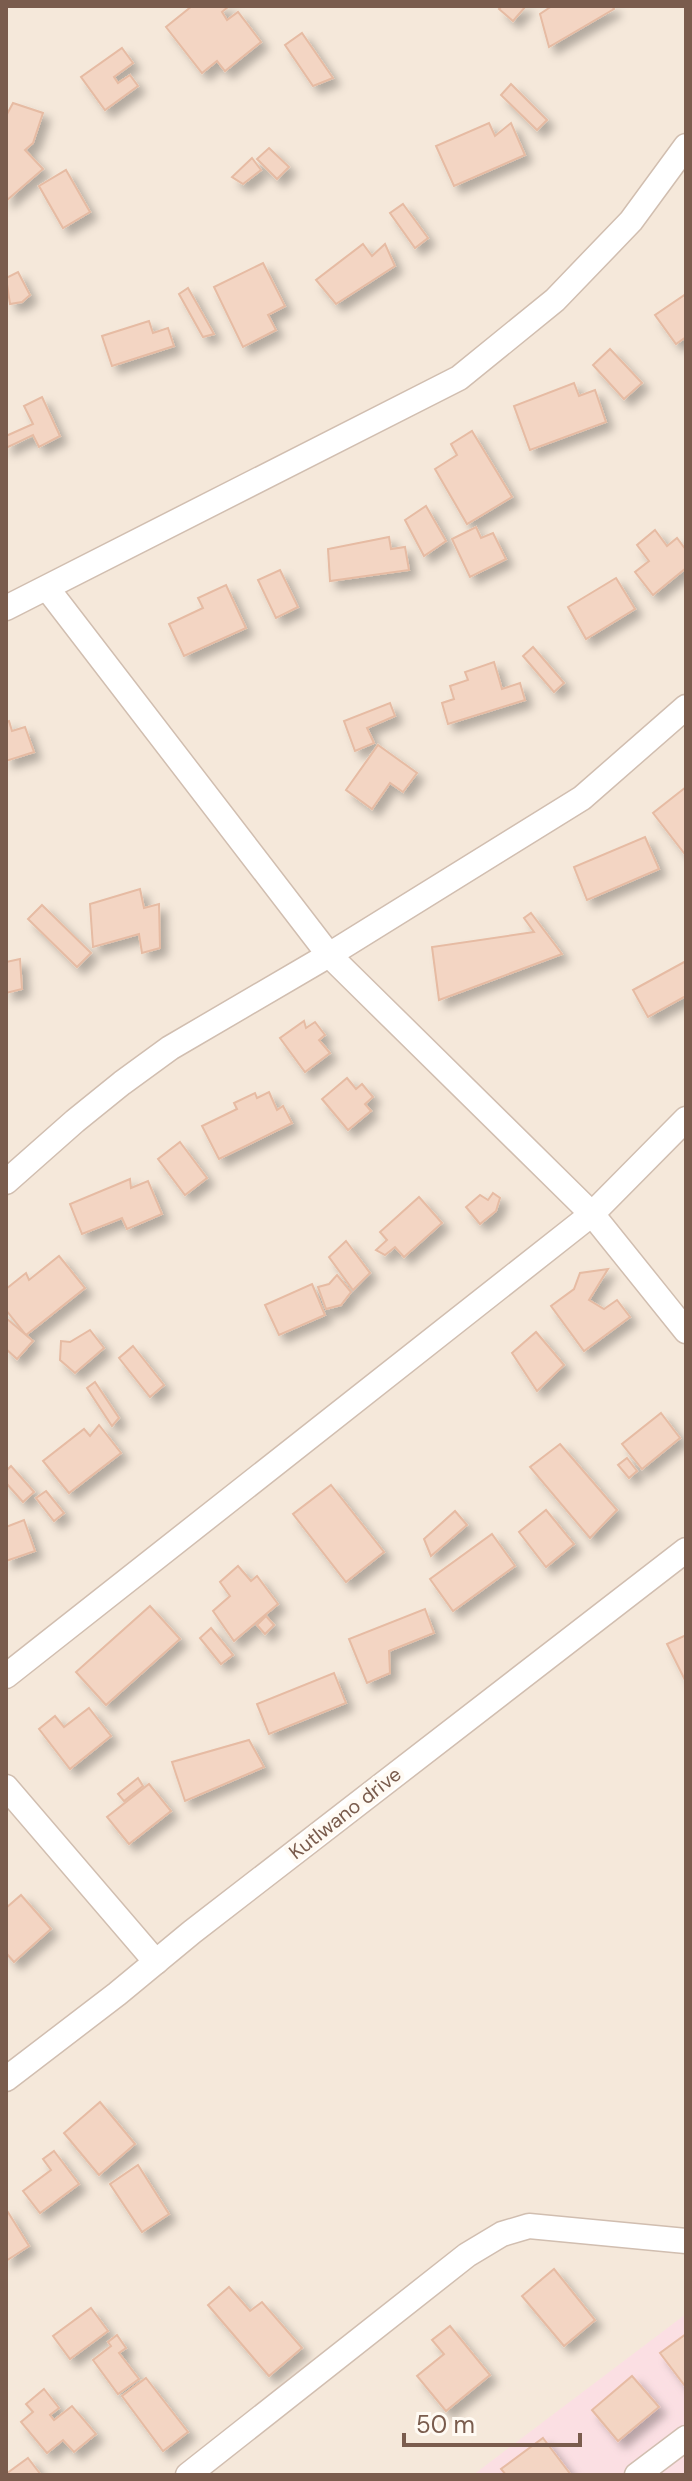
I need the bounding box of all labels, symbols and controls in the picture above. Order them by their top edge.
street label: Kutlwano drive [284,1761,406,1865]
scale bar [404,2397,580,2447]
text: 50 m [416,2409,475,2440]

